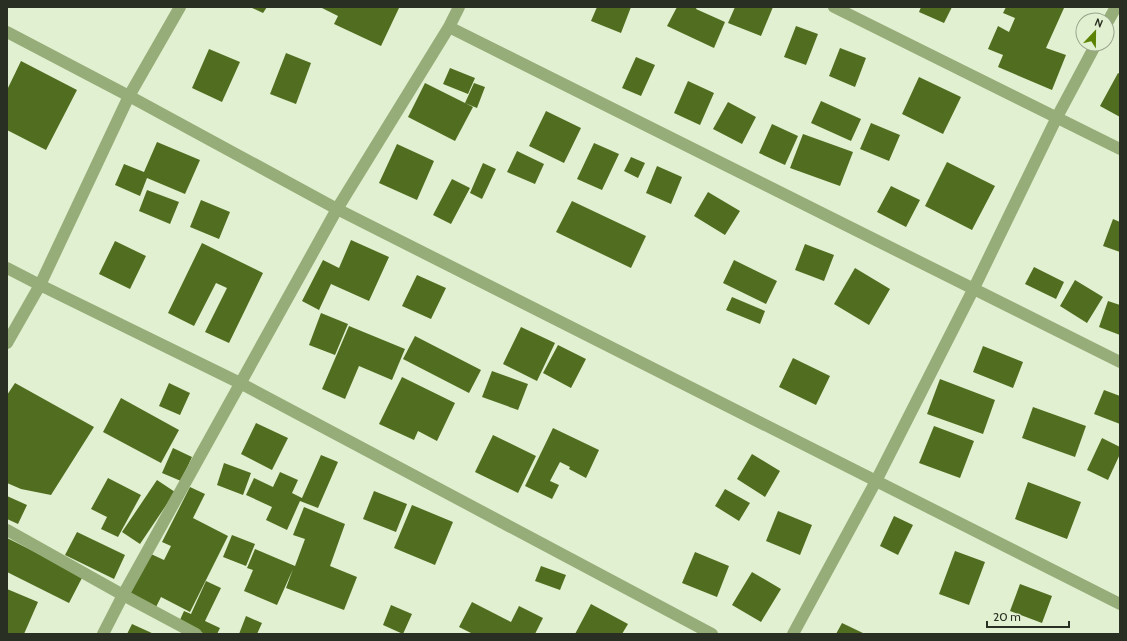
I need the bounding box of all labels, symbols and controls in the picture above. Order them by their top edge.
north arrow [1075,12,1115,52]
text: N [1093,15,1105,31]
scale bar [987,603,1069,629]
text: 20 m [993,609,1021,624]

